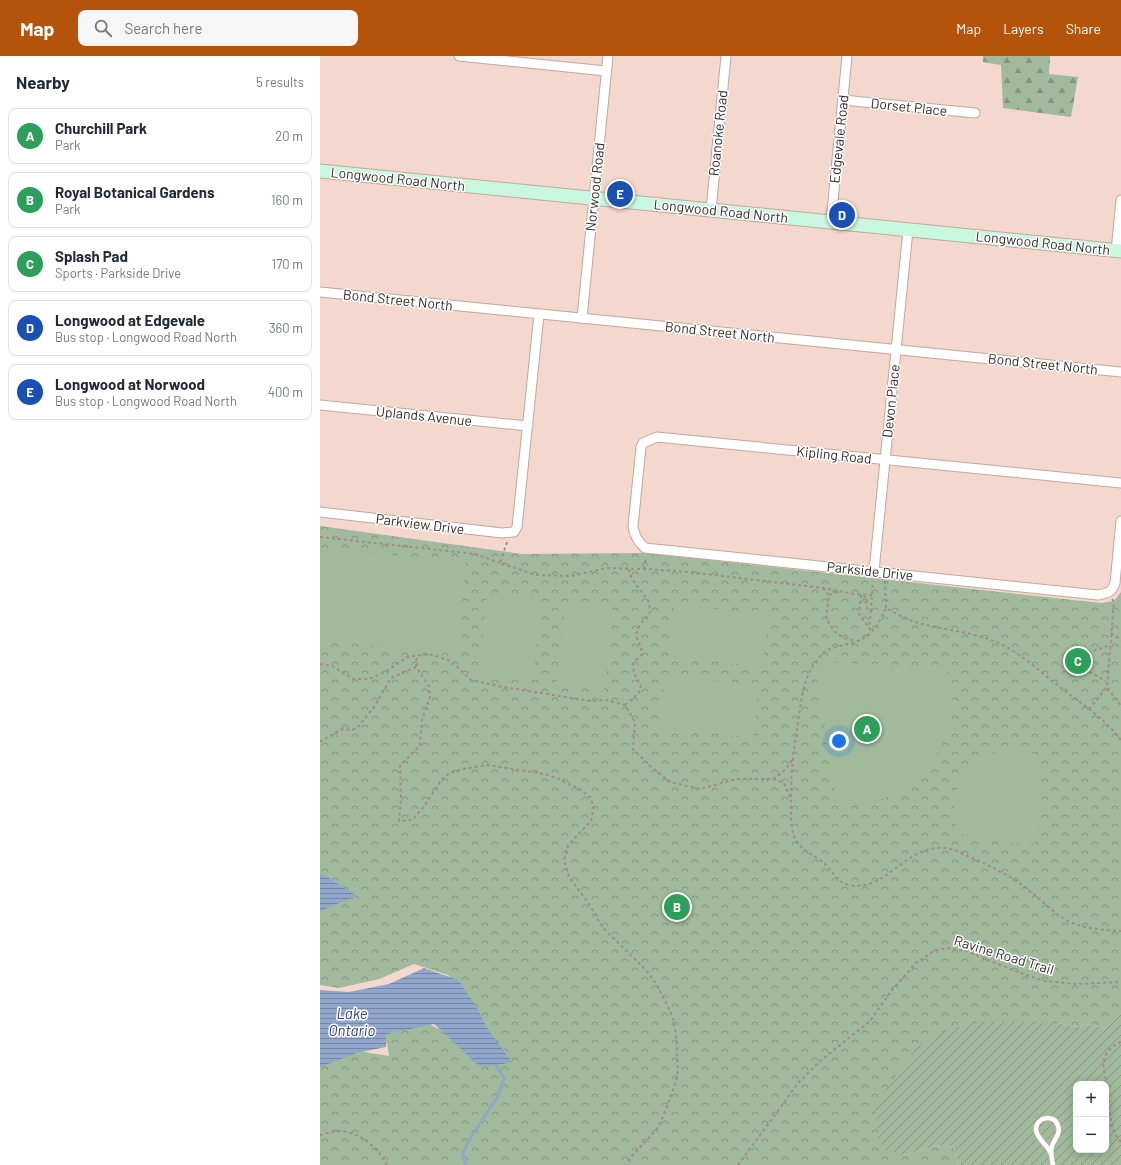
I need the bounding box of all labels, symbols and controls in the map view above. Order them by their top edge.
search box [78,10,358,46]
text: Map [20,17,54,40]
icon: search [92,17,114,39]
text: Search here [124,19,202,37]
text: Map [956,20,981,37]
text: Layers [1003,20,1044,37]
text: Share [1066,20,1101,37]
text: Nearby [16,72,70,92]
text: 5 results [256,74,304,90]
street label: Roanoke Road [705,89,730,177]
street label: Edgevale Road [825,94,852,184]
street label: Dorset Place [870,94,948,119]
text: Churchill Park [55,119,147,137]
text: A [26,128,34,144]
text: 20 m [275,128,303,144]
text: Park [55,137,81,153]
street label: Norwood Road [581,142,608,232]
street label: Longwood Road North [330,163,466,194]
pin: E [607,179,633,209]
text: Royal Botanical Gardens [55,183,215,201]
text: B [26,192,34,208]
text: 160 m [271,192,303,208]
street label: Longwood Road North [653,195,789,226]
pin: D [829,200,855,230]
text: Park [55,201,81,217]
street label: Longwood Road North [975,227,1111,258]
text: Splash Pad [55,247,128,265]
text: C [26,256,34,272]
text: 170 m [272,256,303,272]
text: Sports · Parkside Drive [55,265,181,281]
street label: Bond Street North [342,285,454,314]
text: Longwood at Edgevale [55,311,205,329]
street label: Bond Street North [664,317,776,346]
text: D [26,320,34,336]
text: 360 m [269,320,303,336]
text: Bus stop · Longwood Road North [55,329,237,345]
street label: Bond Street North [987,349,1099,378]
street label: Devon Place [878,363,903,438]
text: Longwood at Norwood [55,375,205,393]
text: E [26,384,34,400]
text: 400 m [268,384,303,400]
text: Bus stop · Longwood Road North [55,393,237,409]
street label: Uplands Avenue [375,402,473,429]
street label: Kipling Road [796,442,872,467]
street label: Parkview Drive [375,510,465,537]
street label: Parkside Drive [826,558,914,583]
pin: C [1065,646,1091,676]
pin: A [854,714,880,744]
your location [829,731,849,751]
pin: B [664,892,690,922]
street label: Ravine Road Trail [952,931,1056,978]
water label: Lake Ontario [329,1004,376,1039]
map controls [1073,1081,1109,1153]
button: + [1073,1081,1109,1117]
button: − [1073,1117,1109,1153]

